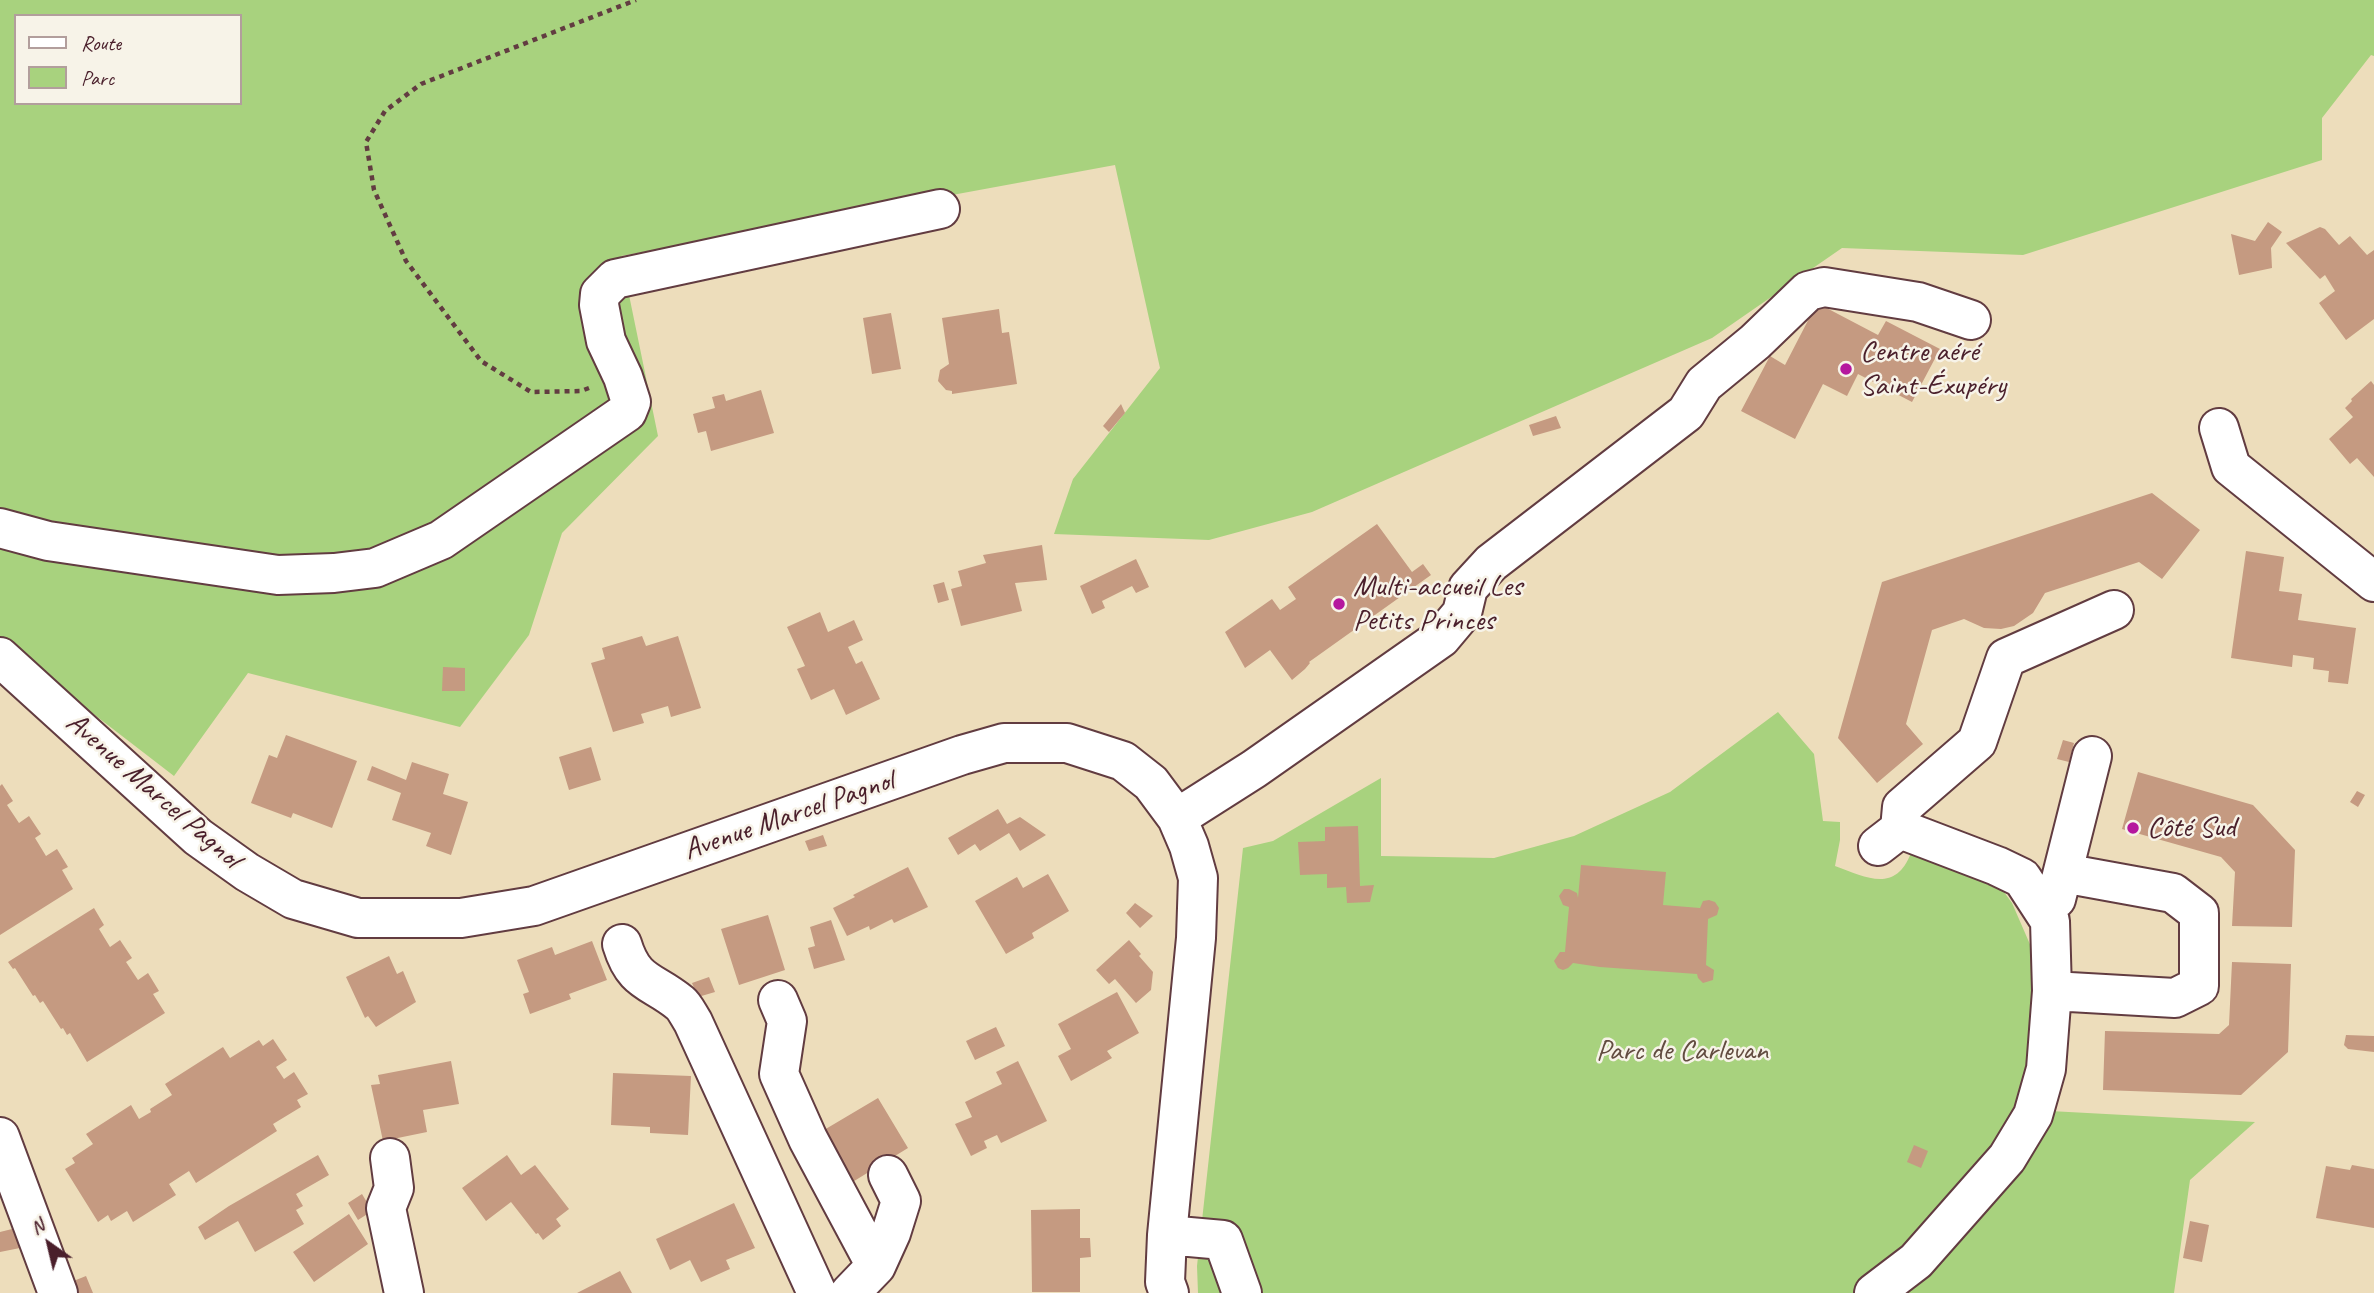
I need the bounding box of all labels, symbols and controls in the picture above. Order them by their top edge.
legend [14,14,242,105]
text: Route [81,30,121,56]
text: Parc [81,65,114,91]
place label: Centre aéré Saint-Éxupéry [1860,334,2006,404]
marker: Centre aéré Saint-Éxupéry [1838,361,1854,377]
place label: Multi-accueil Les Petits Princes [1353,569,1522,640]
marker: Multi-accueil Les Petits Princes [1331,596,1347,612]
street label: Avenue Marcel Pagnol [58,705,248,877]
street label: Avenue Marcel Pagnol [679,763,899,869]
place label: Côté Sud [2147,810,2236,846]
marker: Côté Sud [2125,820,2141,836]
park label: Parc de Carlevan [1596,1033,1768,1069]
north arrow [14,1209,84,1279]
text: N [26,1213,49,1240]

